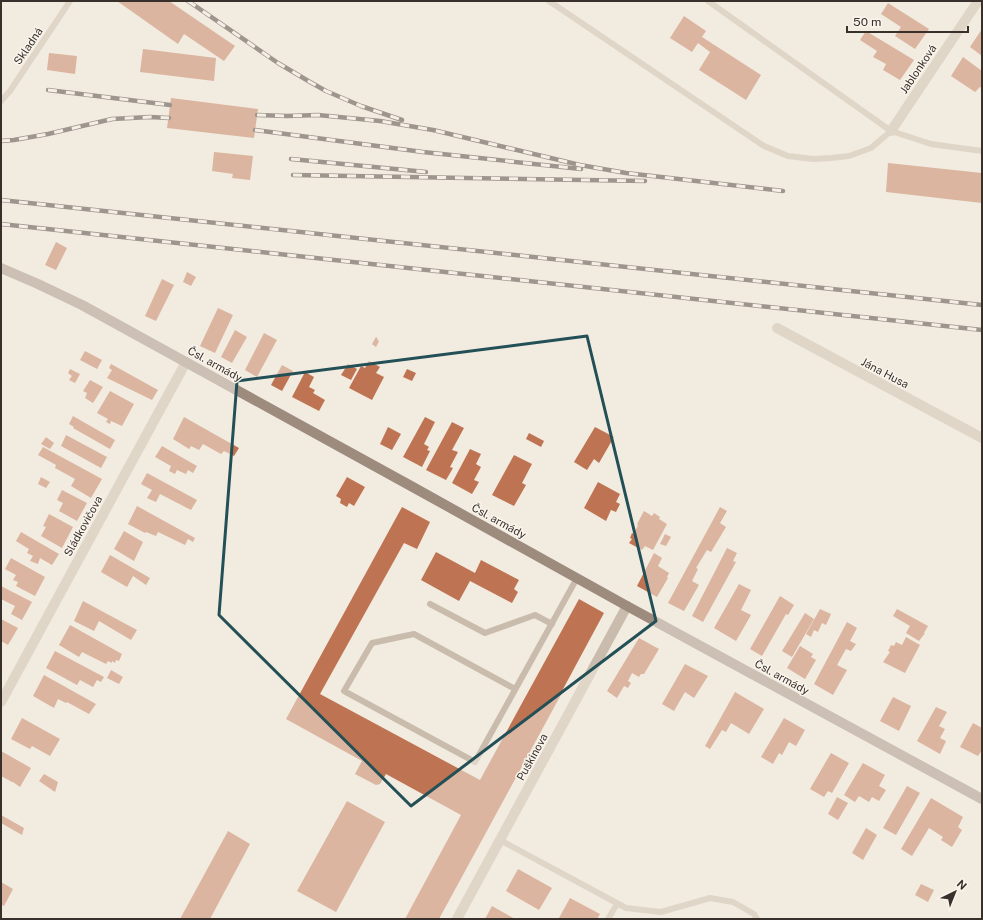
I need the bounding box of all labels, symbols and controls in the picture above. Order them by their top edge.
scale bar [847,8,968,34]
text: 50 m [853,15,881,29]
street label: Skladná [11,25,45,67]
street label: Jablonková [897,42,939,96]
street label: Čsl. armády [186,343,245,384]
street label: Jána Husa [859,356,911,390]
street label: Sládkovičova [61,494,105,558]
street label: Čsl. armády [470,500,529,541]
street label: Čsl. armády [753,656,812,697]
street label: Puškinova [514,731,550,783]
north arrow [935,872,975,912]
text: N [955,877,969,892]

